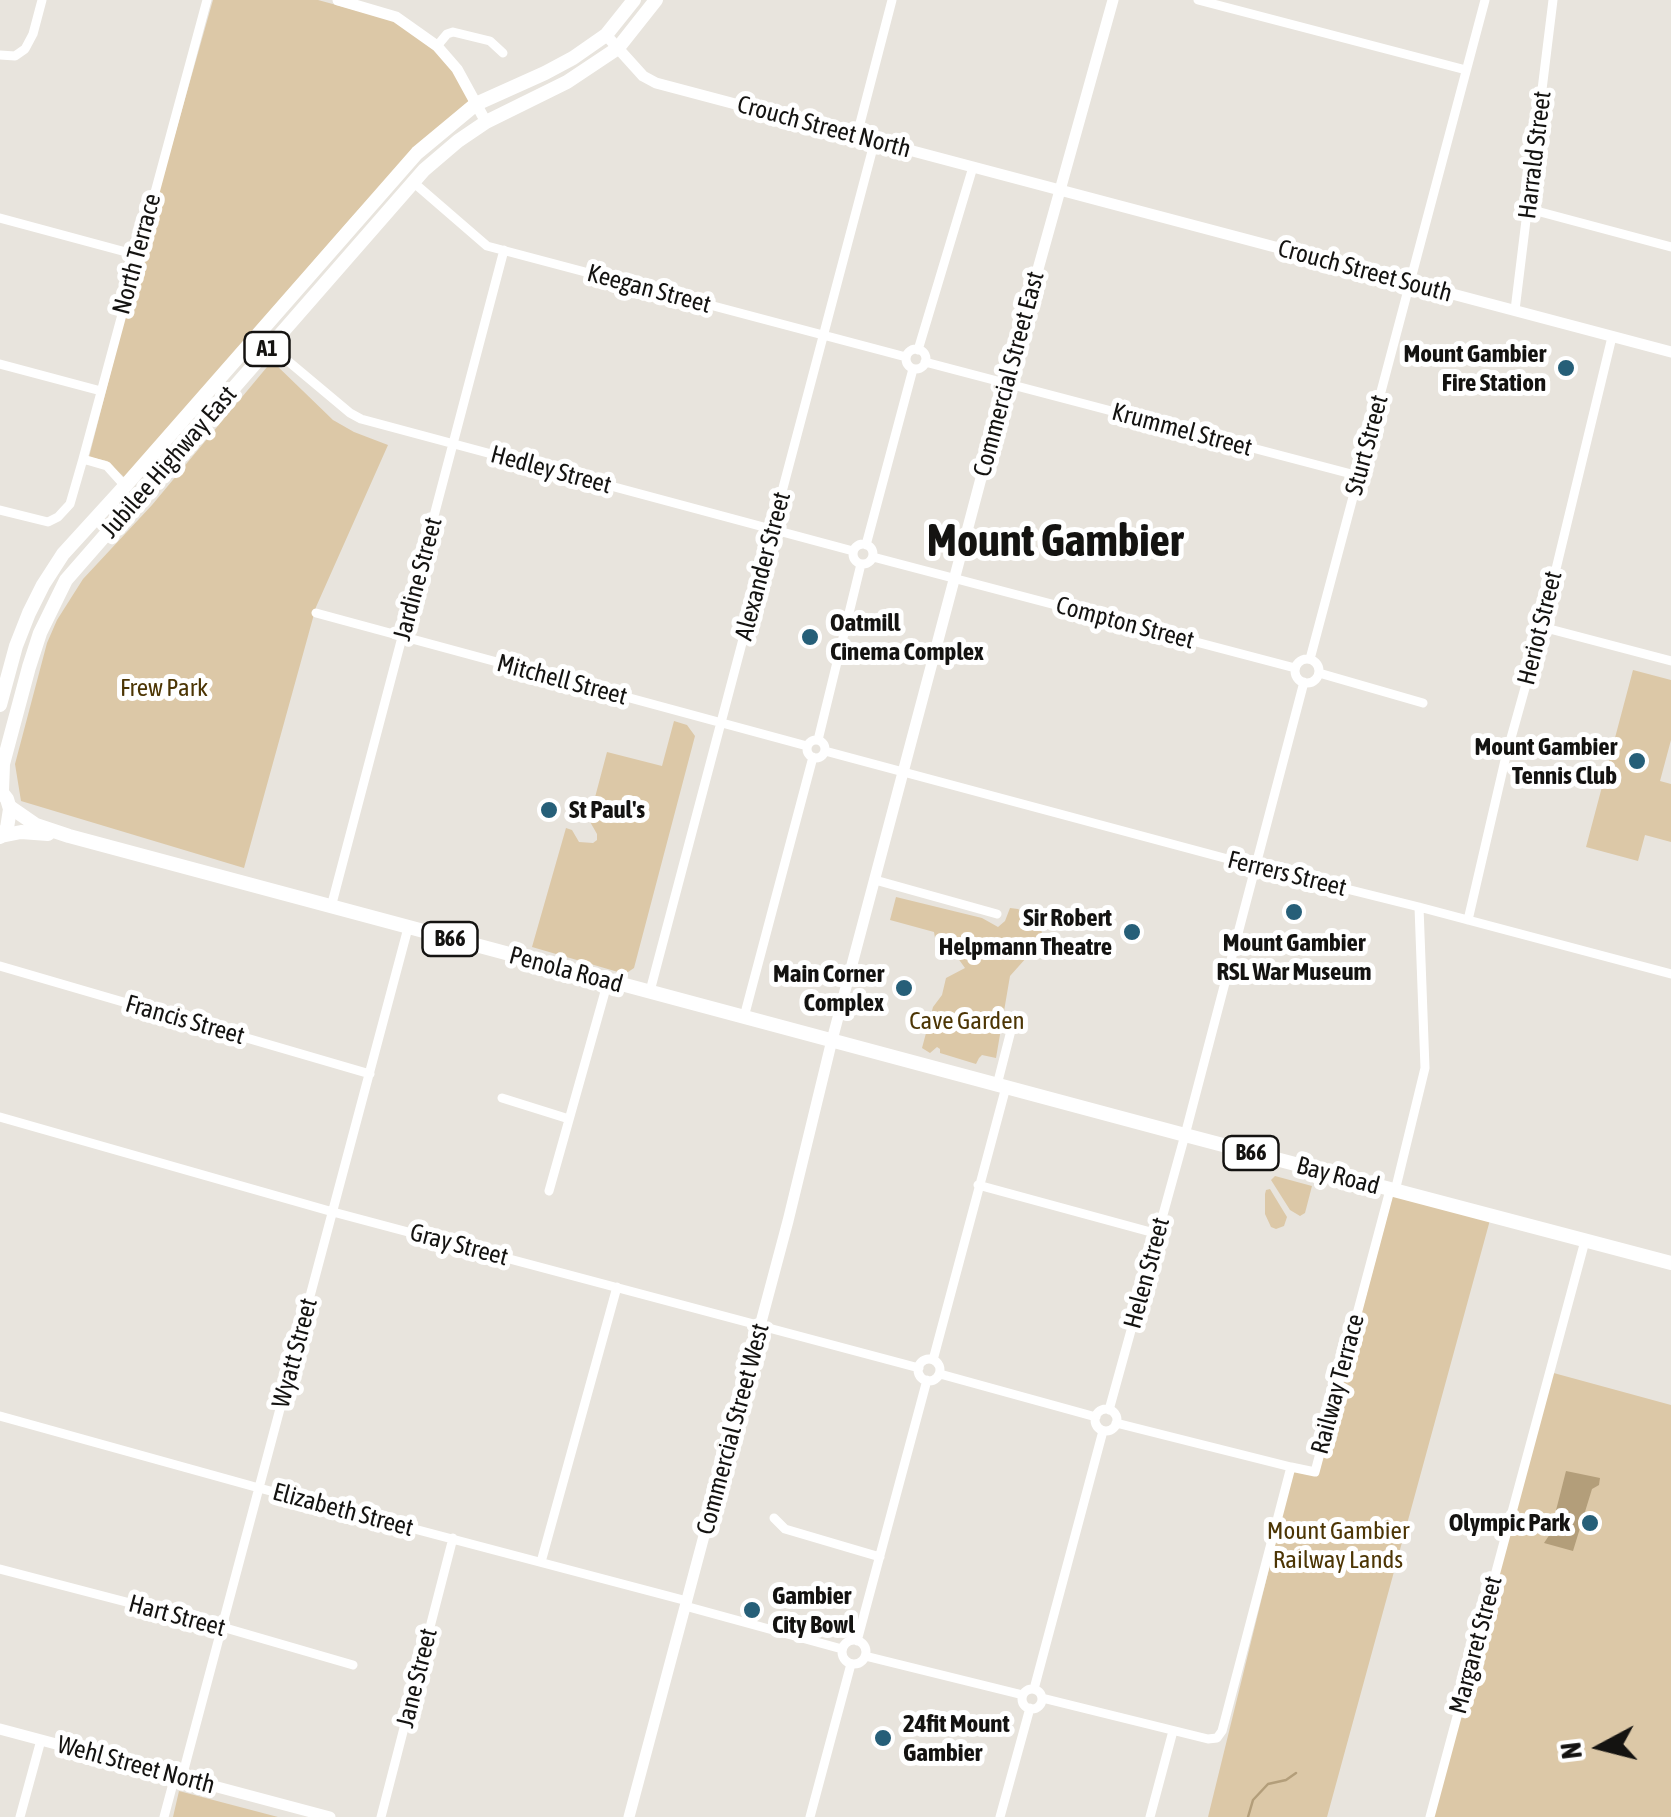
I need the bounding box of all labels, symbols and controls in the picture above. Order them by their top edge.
street label: Crouch Street North [734,89,914,165]
street label: Harrald Street [1512,89,1558,221]
street label: North Terrace [107,190,167,318]
street label: Crouch Street South [1275,233,1455,309]
street label: Keegan Street [584,258,714,320]
street label: Commercial Street East [967,268,1051,480]
road number: A1 [244,332,290,366]
place label: Mount Gambier Fire Station [1403,339,1546,398]
marker: Mount Gambier Fire Station [1555,357,1577,379]
street label: Jubilee Highway East [95,380,243,544]
street label: Sturt Street [1339,392,1395,498]
street label: Krummel Street [1109,397,1255,463]
street label: Hedley Street [487,440,615,500]
street label: Alexander Street [729,489,797,643]
street label: Jardine Street [387,514,449,644]
district label: Mount Gambier [927,515,1183,569]
street label: Heriot Street [1511,568,1569,688]
street label: Compton Street [1053,590,1197,656]
place label: Oatmill Cinema Complex [830,608,984,667]
marker: Oatmill Cinema Complex [799,626,821,648]
street label: Mitchell Street [494,648,630,712]
park label: Frew Park [120,673,208,703]
place label: Mount Gambier Tennis Club [1474,732,1617,791]
marker: Mount Gambier Tennis Club [1626,750,1648,772]
place label: St Paul's [569,795,645,825]
marker: St Paul's [538,799,560,821]
street label: Ferrers Street [1224,845,1350,903]
marker: Mount Gambier RSL War Museum [1283,901,1305,923]
place label: Sir Robert Helpmann Theatre [939,903,1112,962]
marker: Sir Robert Helpmann Theatre [1121,921,1143,943]
road number: B66 [422,922,478,956]
place label: Mount Gambier RSL War Museum [1217,928,1371,987]
street label: Penola Road [506,940,626,1000]
place label: Main Corner Complex [773,959,884,1018]
marker: Main Corner Complex [893,977,915,999]
street label: Francis Street [122,989,248,1051]
park label: Cave Garden [909,1006,1025,1036]
road number: B66 [1224,1136,1278,1170]
street label: Bay Road [1293,1151,1383,1201]
street label: Helen Street [1118,1214,1176,1332]
street label: Gray Street [407,1218,511,1272]
street label: Wyatt Street [266,1295,324,1411]
street label: Railway Terrace [1305,1311,1371,1457]
street label: Commercial Street West [690,1320,776,1538]
street label: Elizabeth Street [269,1477,417,1543]
place label: Olympic Park [1449,1508,1570,1538]
marker: Olympic Park [1579,1512,1601,1534]
park label: Mount Gambier Railway Lands [1267,1516,1409,1575]
street label: Margaret Street [1443,1573,1509,1717]
place label: Gambier City Bowl [772,1581,855,1640]
street label: Hart Street [125,1589,229,1643]
marker: Gambier City Bowl [741,1599,763,1621]
street label: Jane Street [390,1625,444,1731]
north arrow [1551,1697,1651,1797]
place label: 24fit Mount Gambier [903,1709,1010,1768]
marker: 24fit Mount Gambier [872,1727,894,1749]
street label: Wehl Street North [54,1730,218,1800]
text: N [1554,1741,1588,1761]

